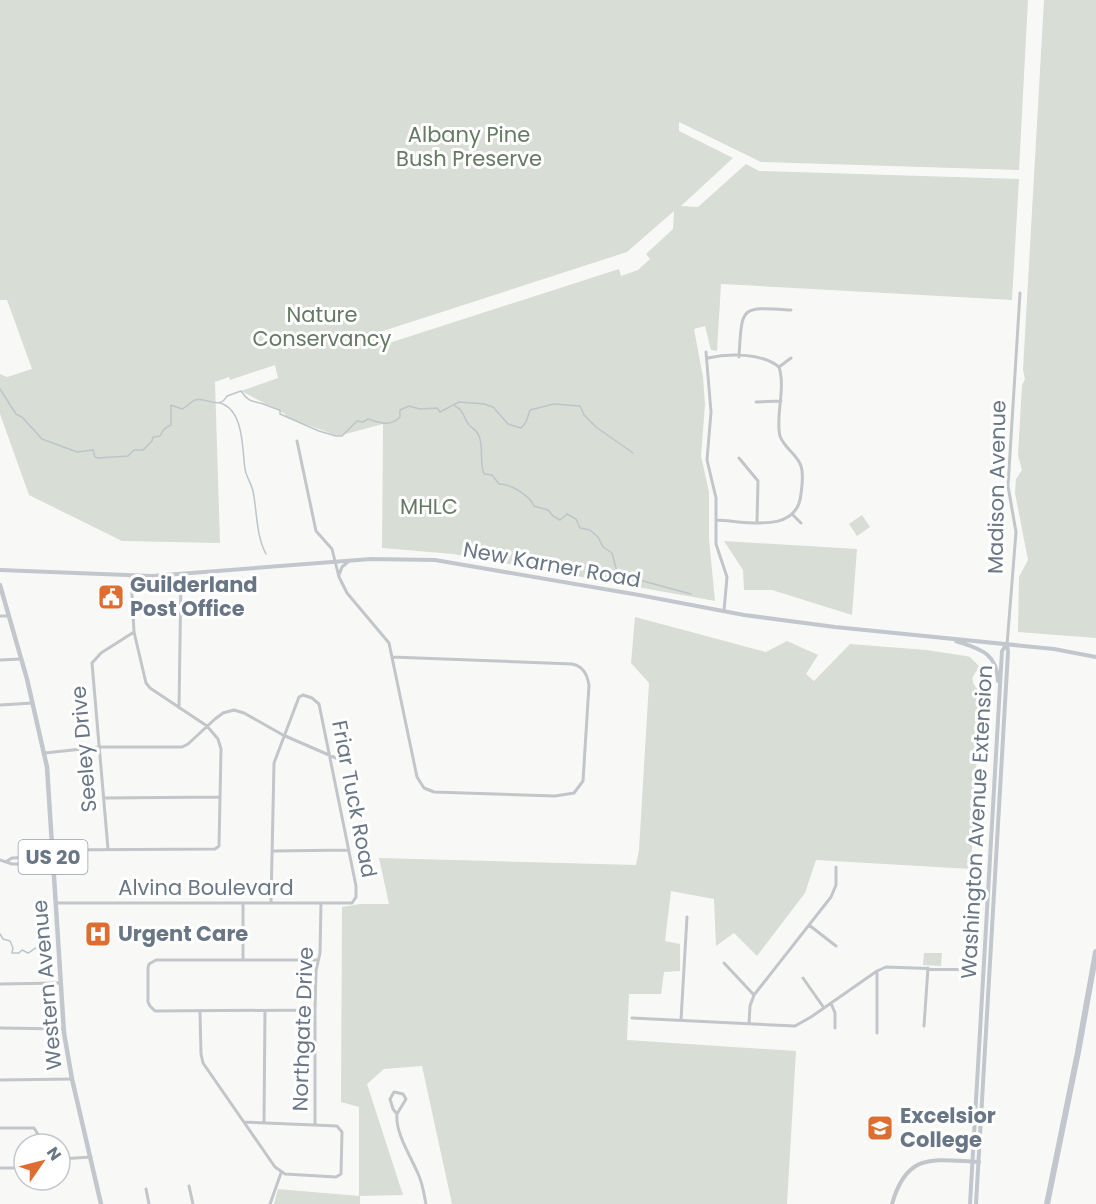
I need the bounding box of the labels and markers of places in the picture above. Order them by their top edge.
place label: Guilderland Post Office [130,570,258,623]
public building icon: Guilderland Post Office [96,582,126,612]
hospital icon: Urgent Care [83,919,113,949]
place label: Urgent Care [118,919,248,948]
place label: Excelsior College [900,1101,996,1154]
school or university icon: Excelsior College [865,1113,895,1143]

